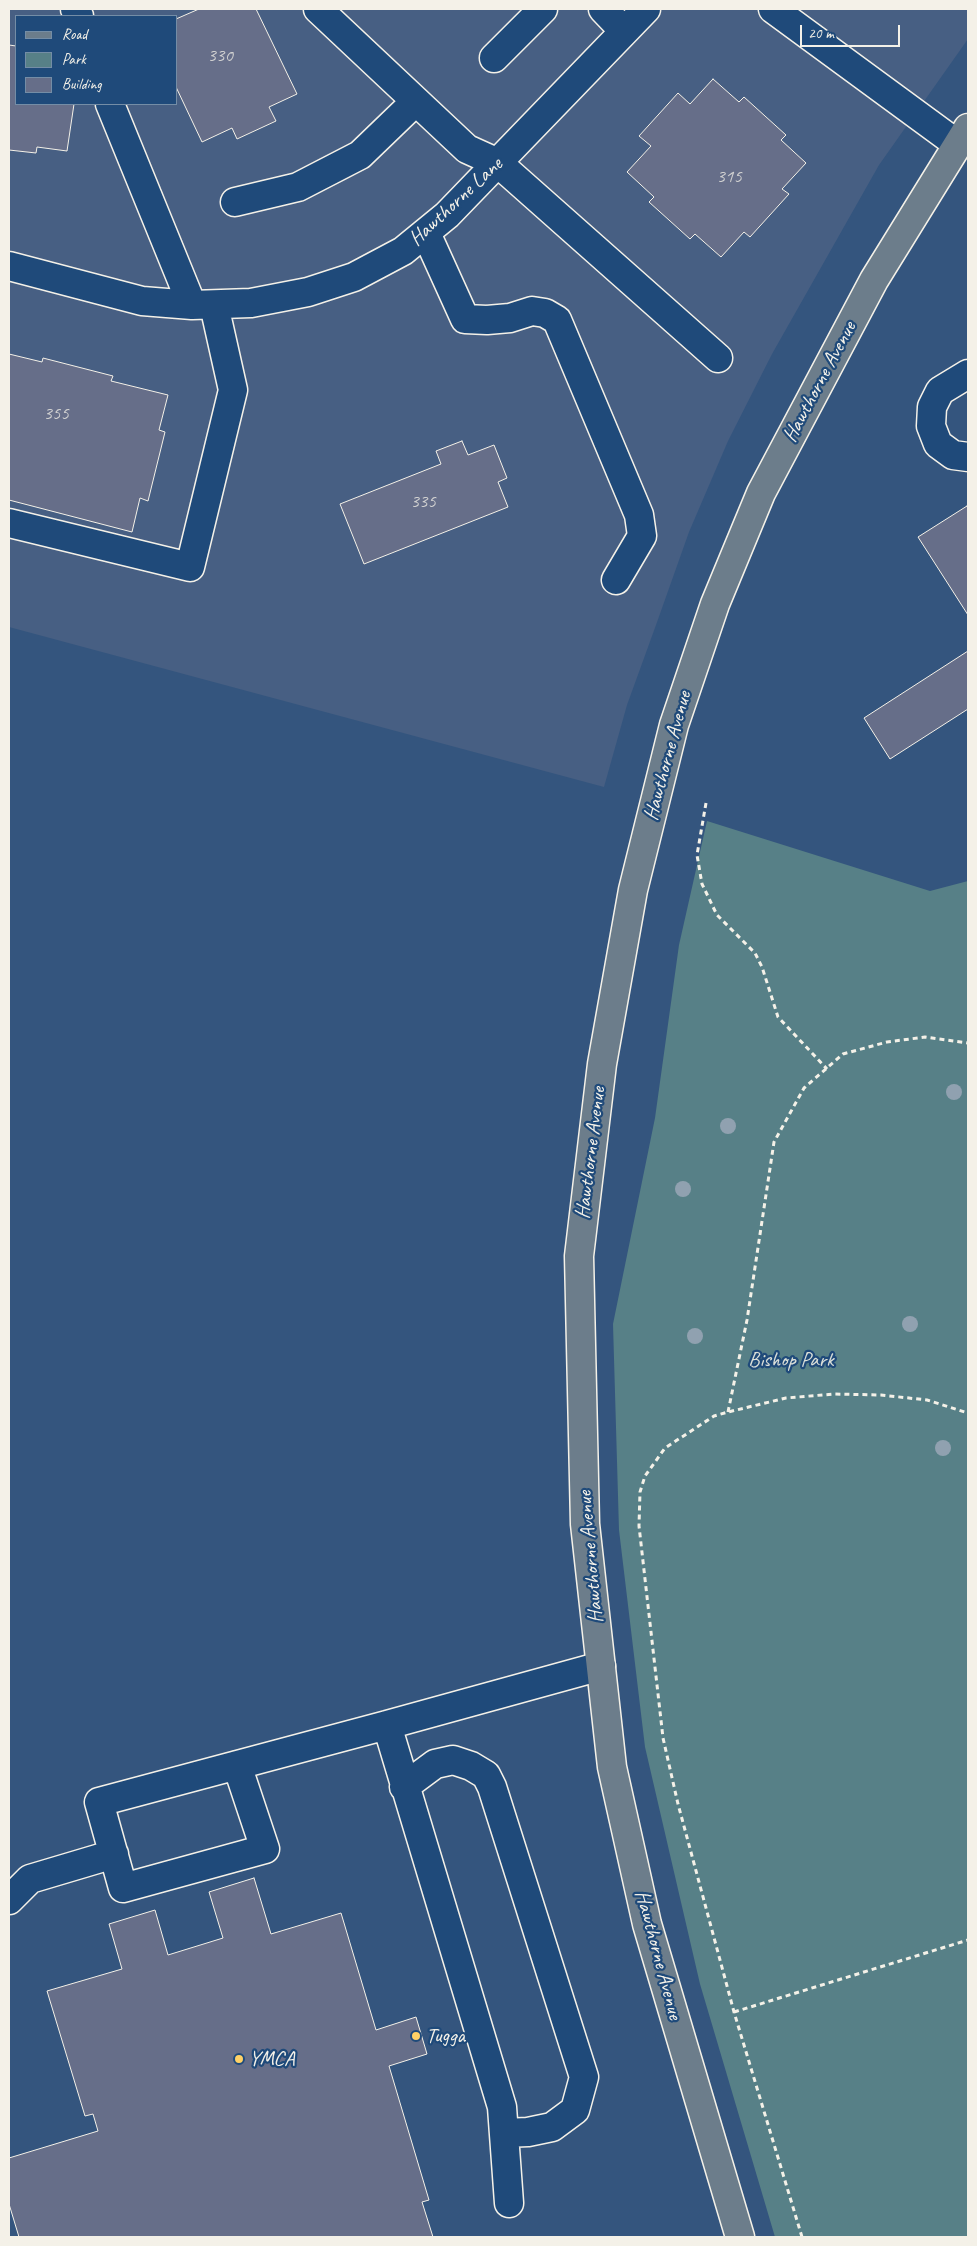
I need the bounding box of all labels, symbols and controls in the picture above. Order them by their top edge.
legend [15,15,178,105]
scale bar [802,15,902,47]
text: 20 m [808,24,834,43]
text: Road [62,25,87,44]
house number: 330 [207,45,233,67]
text: Park [62,50,86,69]
text: Building [62,75,101,94]
street label: Hawthorne Lane [404,152,508,252]
house number: 315 [716,166,742,188]
street label: Hawthorne Avenue [778,317,862,447]
house number: 355 [43,403,69,425]
house number: 335 [410,491,436,513]
street label: Hawthorne Avenue [639,689,697,823]
street label: Hawthorne Avenue [570,1086,612,1220]
park label: Bishop Park [748,1347,834,1373]
street label: Hawthorne Avenue [573,1490,609,1624]
street label: Hawthorne Avenue [629,1888,687,2022]
place label: Tugga [426,2023,465,2049]
marker: Tugga [410,2030,422,2042]
place label: YMCA [249,2046,295,2072]
marker: YMCA [233,2053,245,2065]

